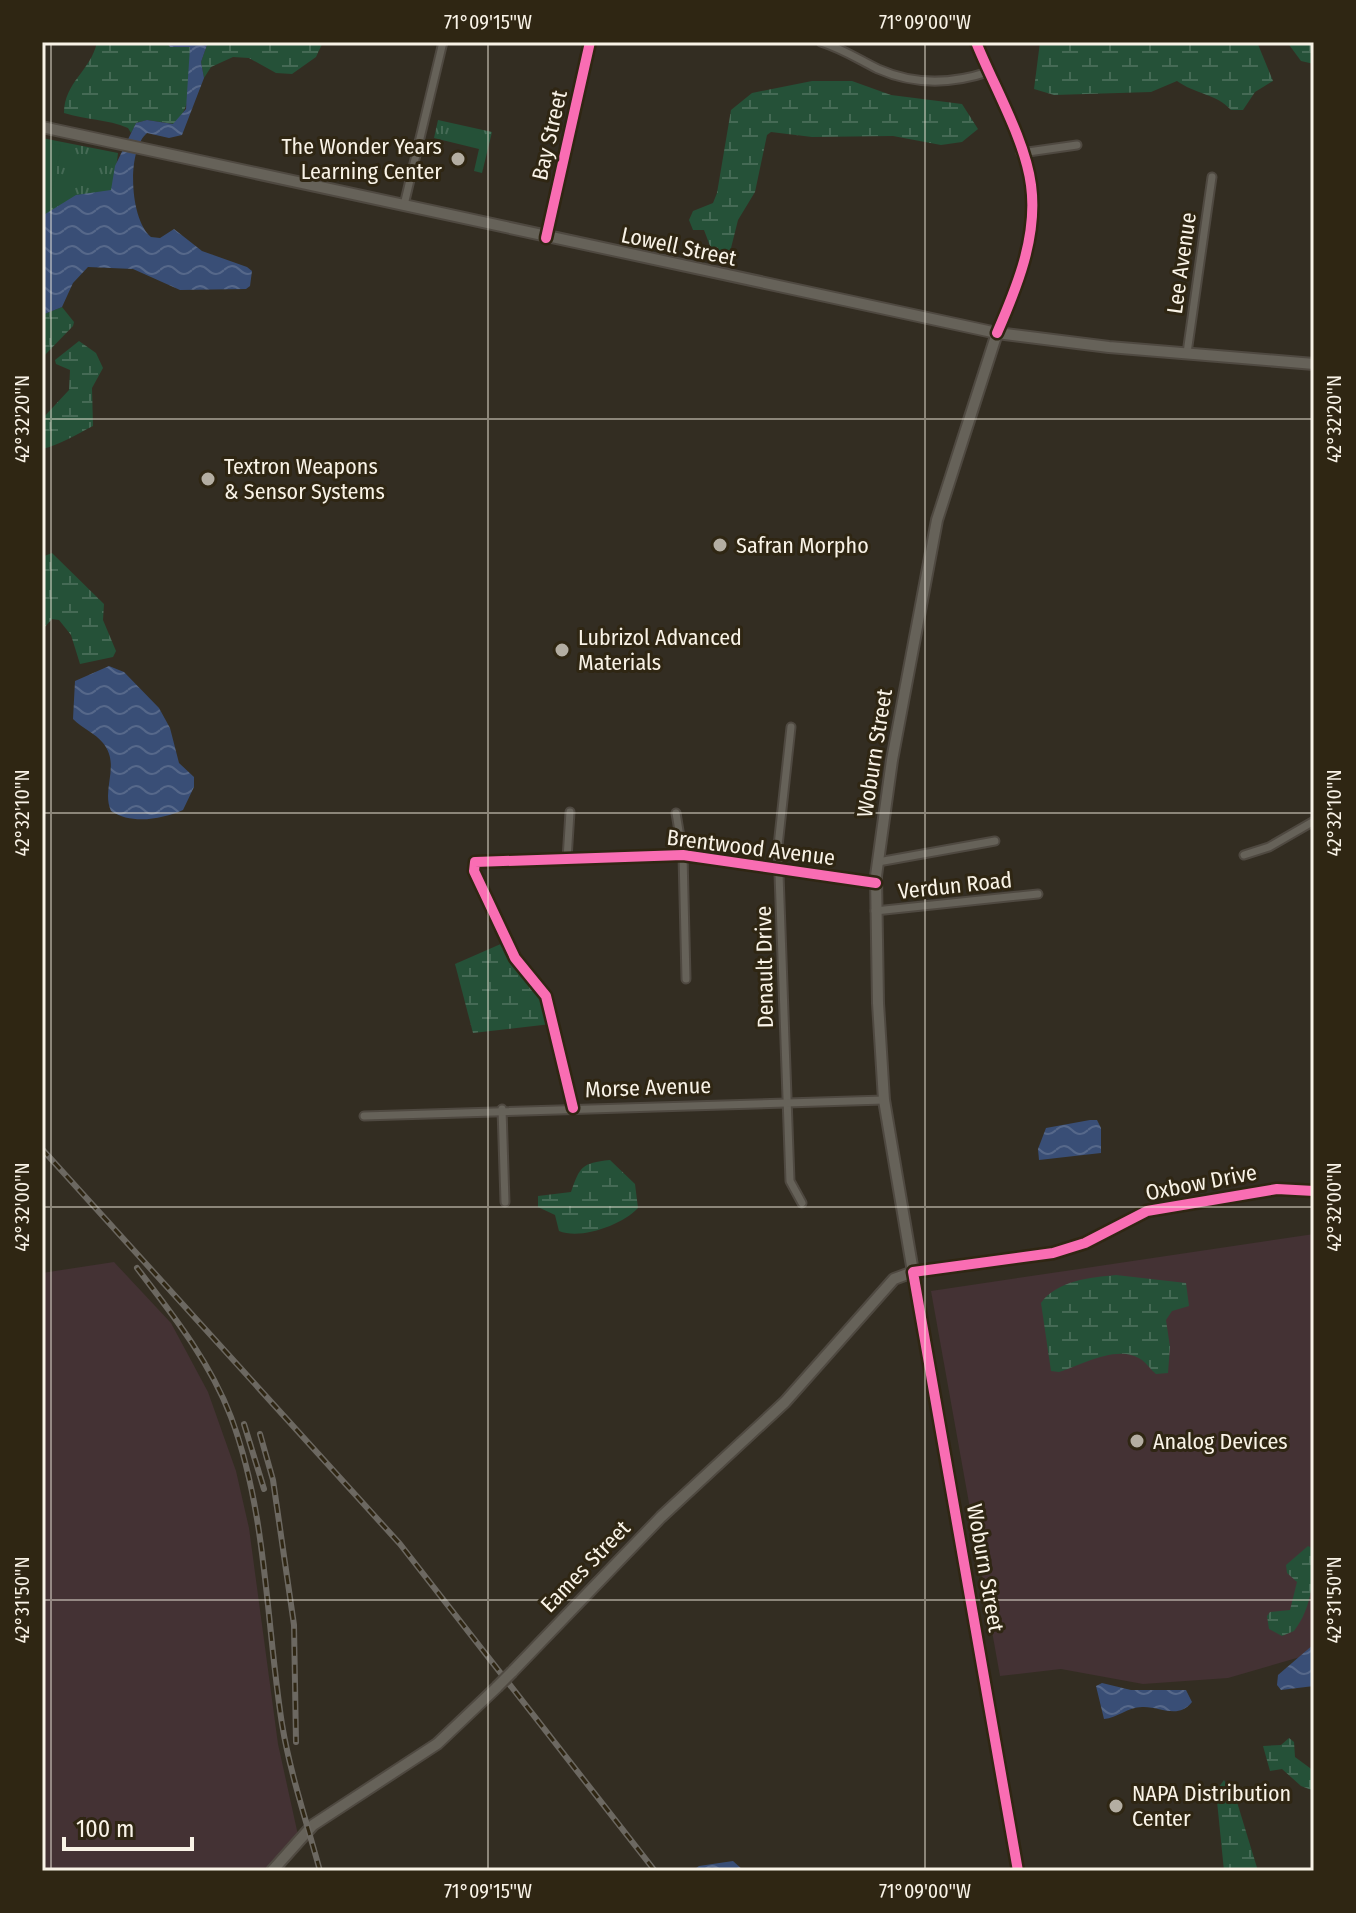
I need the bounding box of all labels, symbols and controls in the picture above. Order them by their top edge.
text: 71°09'15"W [444,10,532,34]
text: 71°09'00"W [879,10,971,34]
street label: Bay Street [526,87,573,183]
place label: The Wonder Years Learning Center [281,133,442,185]
marker: The Wonder Years Learning Center [449,150,467,168]
street label: Lee Avenue [1161,211,1202,316]
street label: Lowell Street [619,221,740,272]
text: 42°32'20"N [10,375,34,463]
text: 42°32'20"N [1322,375,1346,463]
place label: Textron Weapons & Sensor Systems [224,453,385,505]
marker: Textron Weapons & Sensor Systems [199,470,217,488]
place label: Safran Morpho [736,532,869,559]
marker: Safran Morpho [711,536,729,554]
place label: Lubrizol Advanced Materials [578,624,742,676]
marker: Lubrizol Advanced Materials [553,641,571,659]
street label: Woburn Street [851,686,898,819]
text: 42°32'10"N [10,769,34,857]
text: 42°32'10"N [1322,769,1346,857]
street label: Brentwood Avenue [665,824,837,871]
street label: Verdun Road [897,866,1013,905]
street label: Denault Drive [750,906,779,1028]
street label: Morse Avenue [585,1072,712,1103]
street label: Oxbow Drive [1143,1158,1259,1206]
text: 42°32'00"N [10,1162,34,1252]
text: 42°32'00"N [1322,1162,1346,1252]
place label: Analog Devices [1153,1428,1288,1455]
marker: Analog Devices [1128,1432,1146,1450]
street label: Woburn Street [961,1502,1010,1635]
street label: Eames Street [535,1514,636,1618]
text: 42°31'50"N [10,1556,34,1644]
text: 42°31'50"N [1322,1556,1346,1644]
place label: NAPA Distribution Center [1132,1780,1291,1832]
marker: NAPA Distribution Center [1107,1797,1125,1815]
scale bar [64,1801,192,1851]
text: 100 m [76,1815,134,1843]
text: 71°09'15"W [444,1879,532,1903]
text: 71°09'00"W [879,1879,971,1903]

